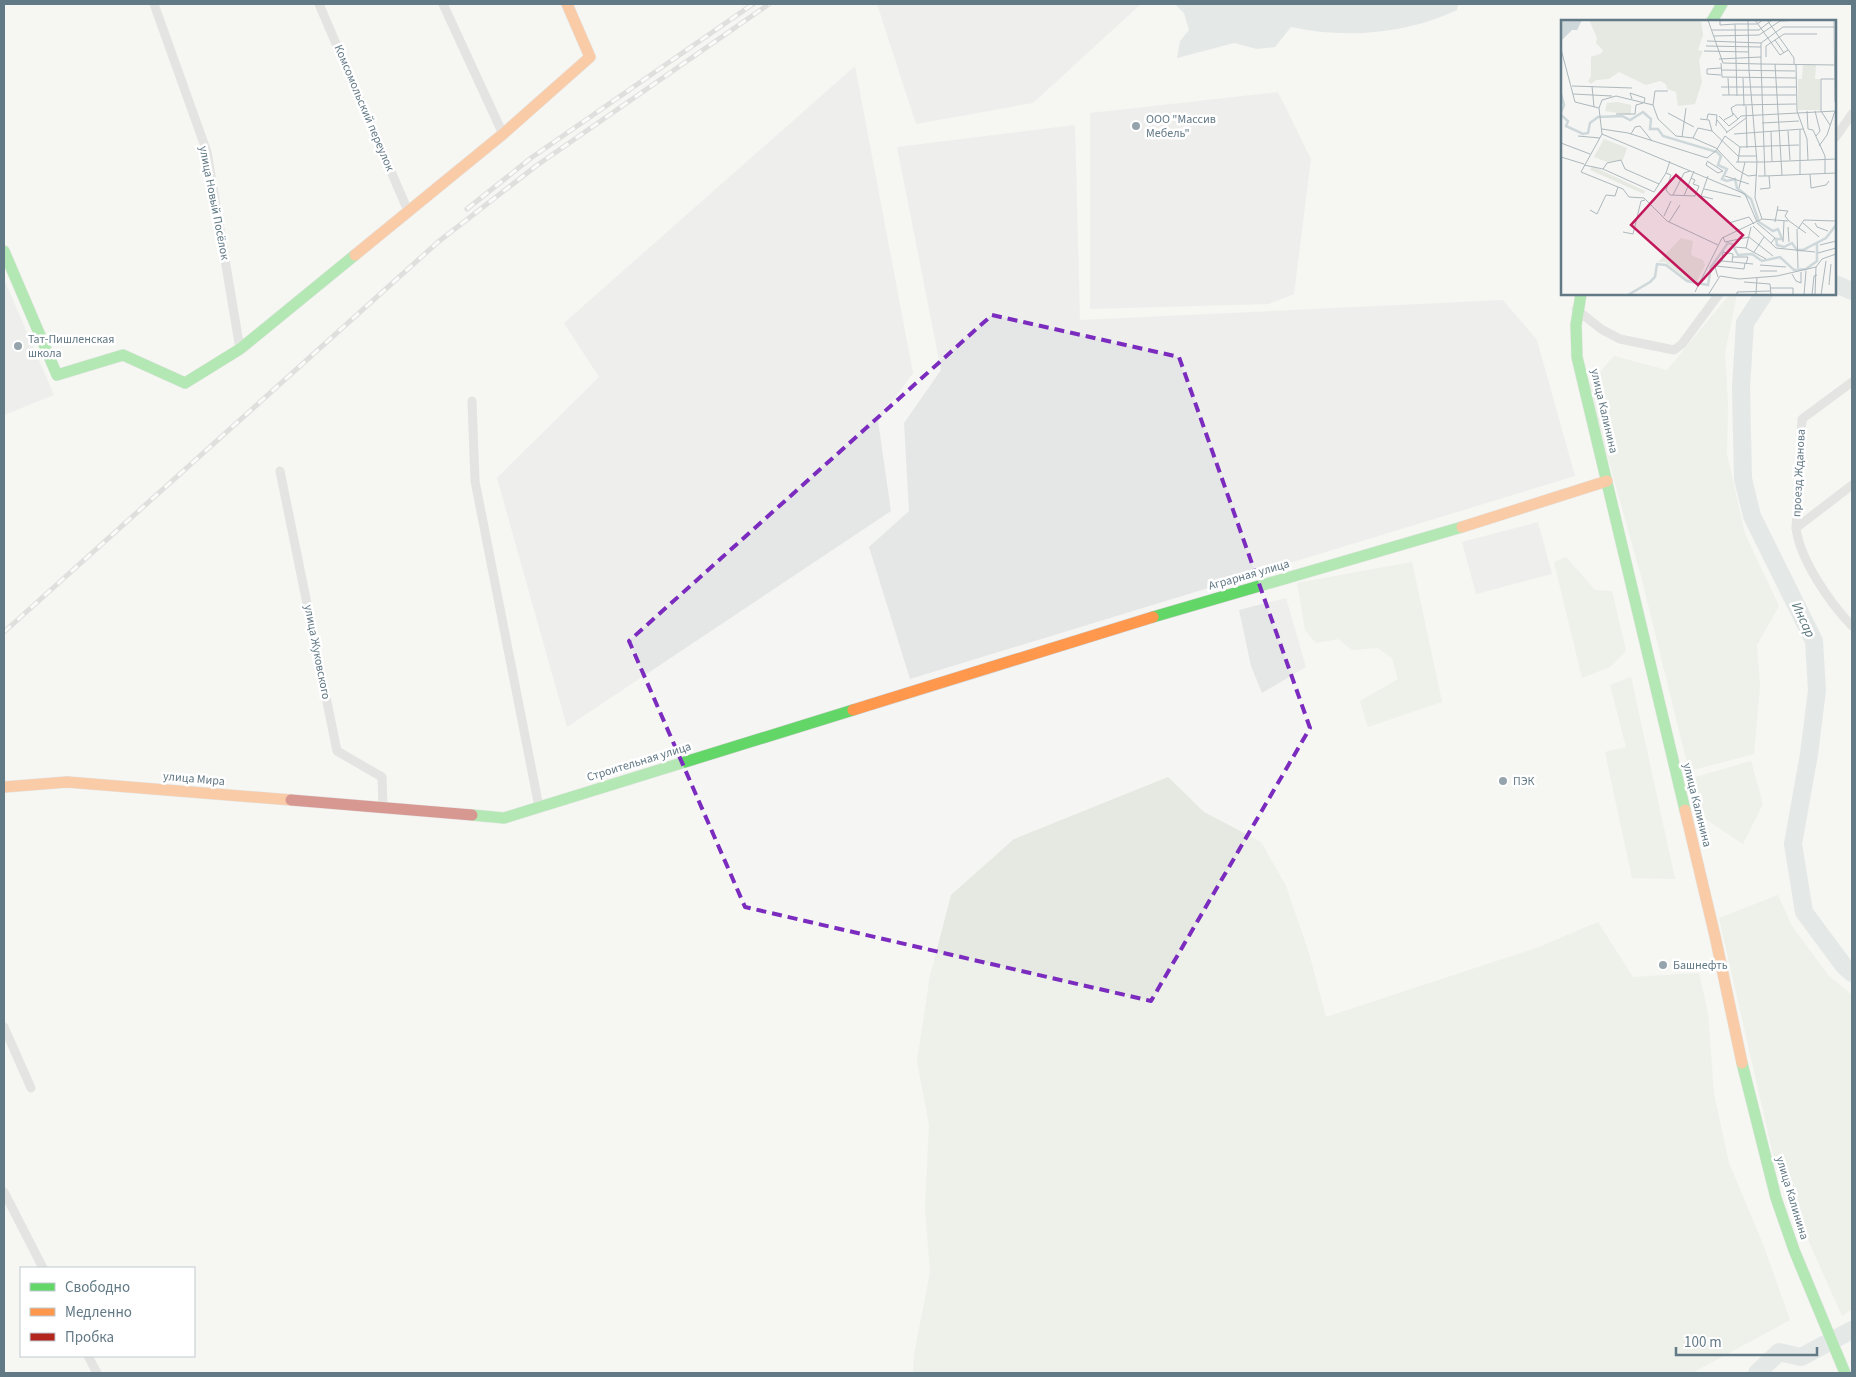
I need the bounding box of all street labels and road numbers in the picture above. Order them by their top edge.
street label: Комсомольский переулок [330,42,398,174]
street label: улица Новый Посёлок [195,145,233,262]
street label: улица Калинина [1586,367,1622,455]
street label: проезд Жданова [1788,429,1810,517]
street label: Аграрная улица [1207,555,1291,595]
street label: улица Жуковского [299,603,335,701]
street label: Строительная улица [585,738,693,786]
street label: улица Калинина [1678,761,1716,849]
street label: улица Мира [162,768,226,790]
street label: улица Калинина [1771,1154,1813,1242]

